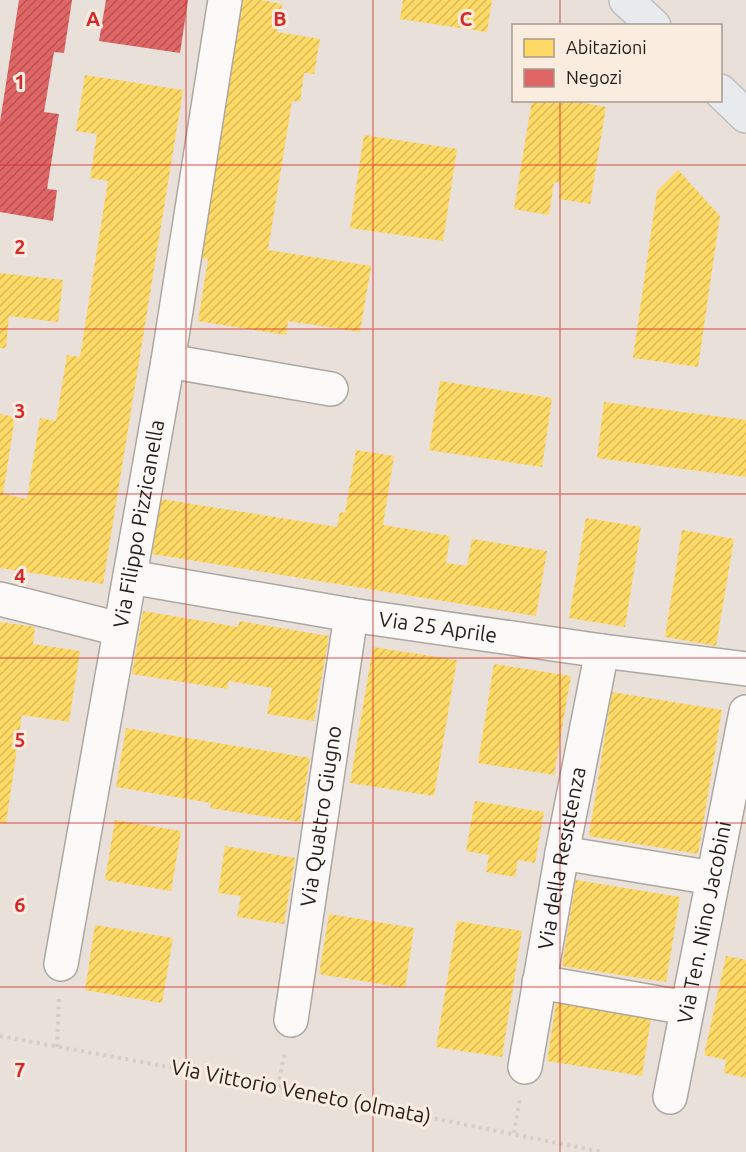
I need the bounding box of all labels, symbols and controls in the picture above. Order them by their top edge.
text: A [86,7,100,30]
text: B [273,7,287,30]
text: C [460,7,473,30]
legend [512,24,722,102]
text: Abitazioni [566,37,647,57]
text: Negozi [566,67,622,87]
text: 1 [14,70,26,93]
text: 2 [14,235,26,258]
text: 3 [14,399,26,422]
street label: Via Filippo Pizzicanella [108,418,168,630]
text: 4 [14,564,26,587]
street label: Via 25 Aprile [377,606,499,647]
street label: Via Quattro Giugno [295,724,345,908]
text: 5 [14,728,26,751]
street label: Via della Resistenza [533,765,590,951]
street label: Via Ten. Nino Jacobini [672,819,735,1025]
text: 6 [14,893,26,916]
street label: Via Vittorio Veneto (olmata) [169,1054,433,1128]
text: 7 [14,1058,26,1081]

